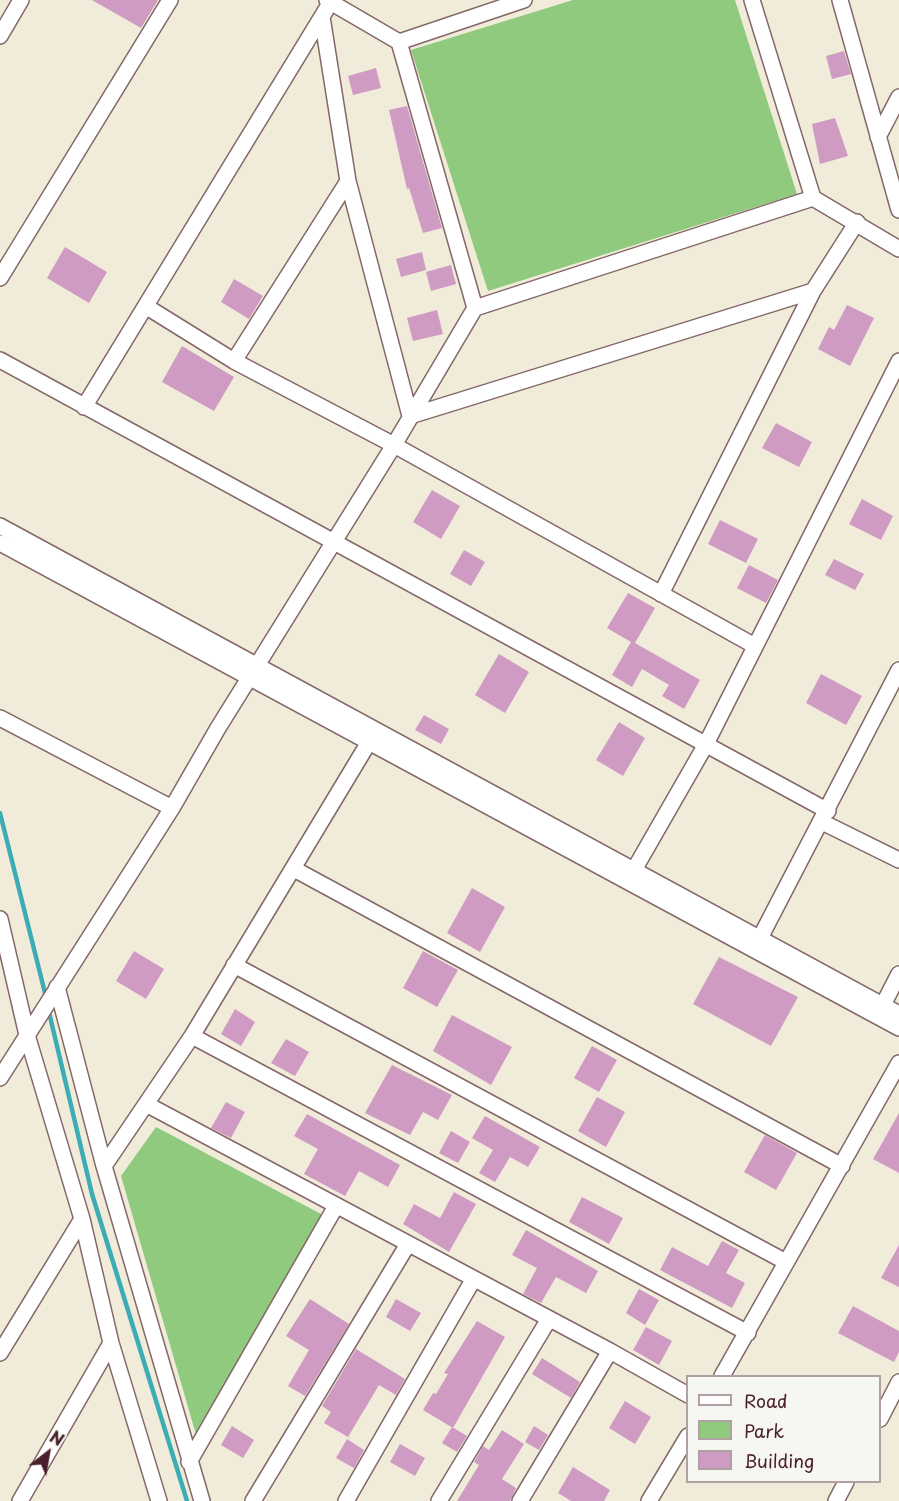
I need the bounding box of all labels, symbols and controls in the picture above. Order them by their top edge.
legend [686,1375,881,1483]
text: Road [744,1387,788,1414]
text: Park [744,1417,784,1444]
north arrow [18,1423,78,1483]
text: N [46,1424,69,1451]
text: Building [744,1447,814,1474]

